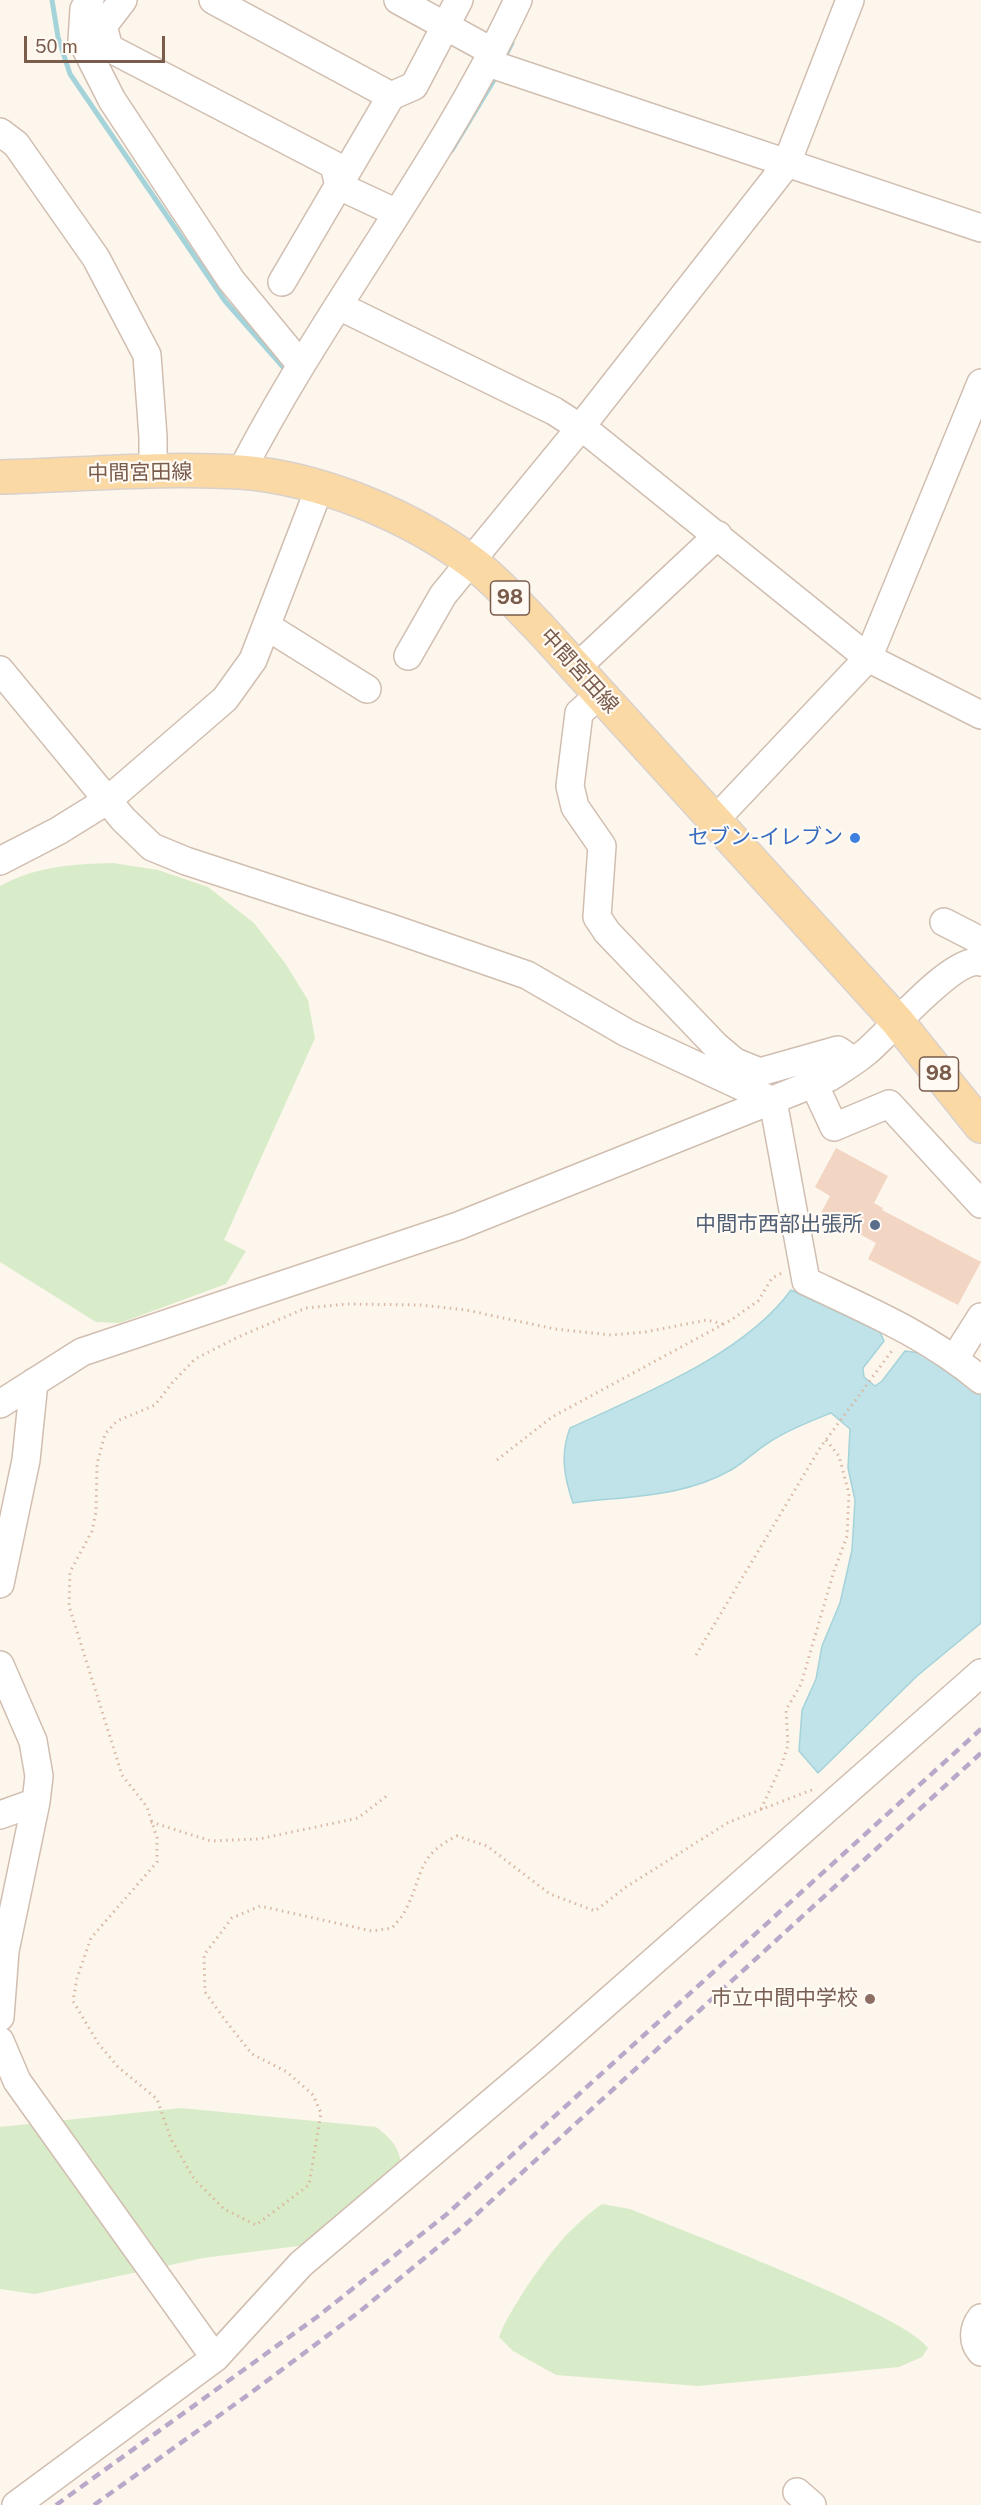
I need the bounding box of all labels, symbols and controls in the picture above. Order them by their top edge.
scale bar [27,24,168,62]
text: 50 m [35,36,78,57]
street label: 中間宮田線 [87,459,193,487]
road number: 98 [490,581,530,615]
street label: 中間宮田線 [535,624,623,718]
place label: セブン-イレブン [688,825,843,851]
marker: セブン-イレブン [848,831,862,845]
road number: 98 [920,1057,958,1091]
place label: 中間市西部出張所 [695,1212,863,1238]
marker: 中間市西部出張所 [868,1218,882,1232]
place label: 市立中間中学校 [711,1986,858,2012]
marker: 市立中間中学校 [863,1992,877,2006]

